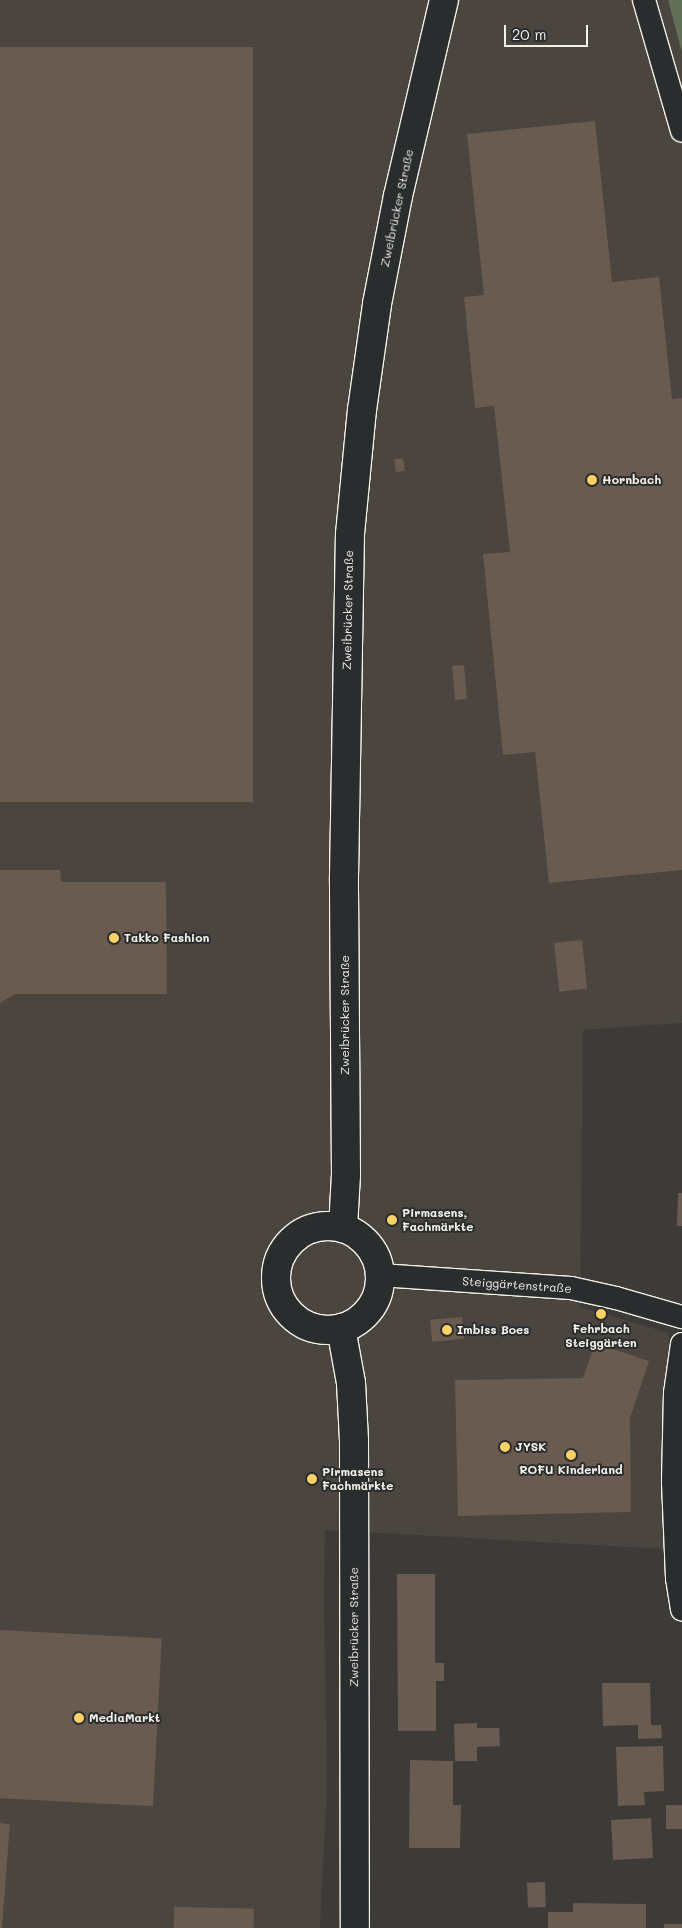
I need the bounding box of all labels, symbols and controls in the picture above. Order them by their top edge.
scale bar [507,15,591,47]
text: 20 m [512,24,546,44]
street label: Zweibrücker Straße [377,148,417,268]
place label: Hornbach [602,473,661,487]
marker: Hornbach [586,474,598,486]
street label: Zweibrücker Straße [340,550,356,670]
place label: Takko Fashion [124,931,209,945]
marker: Takko Fashion [108,932,120,944]
street label: Zweibrücker Straße [338,955,352,1075]
place label: Pirmasens, Fachmärkte [402,1206,473,1234]
marker: Pirmasens, Fachmärkte [386,1214,398,1226]
street label: Steiggärtenstraße [462,1274,572,1296]
marker: Fehrbach Steiggärten [595,1308,607,1320]
place label: Fehrbach Steiggärten [565,1322,637,1350]
place label: Imbiss Boes [457,1323,529,1337]
marker: Imbiss Boes [441,1324,453,1336]
place label: JYSK [515,1440,546,1454]
marker: JYSK [499,1441,511,1453]
marker: ROFU Kinderland [565,1449,577,1461]
place label: ROFU Kinderland [519,1463,623,1477]
place label: Pirmasens Fachmärkte [322,1465,393,1493]
marker: Pirmasens Fachmärkte [306,1473,318,1485]
street label: Zweibrücker Straße [347,1567,361,1687]
place label: MediaMarkt [89,1711,160,1725]
marker: MediaMarkt [73,1712,85,1724]

